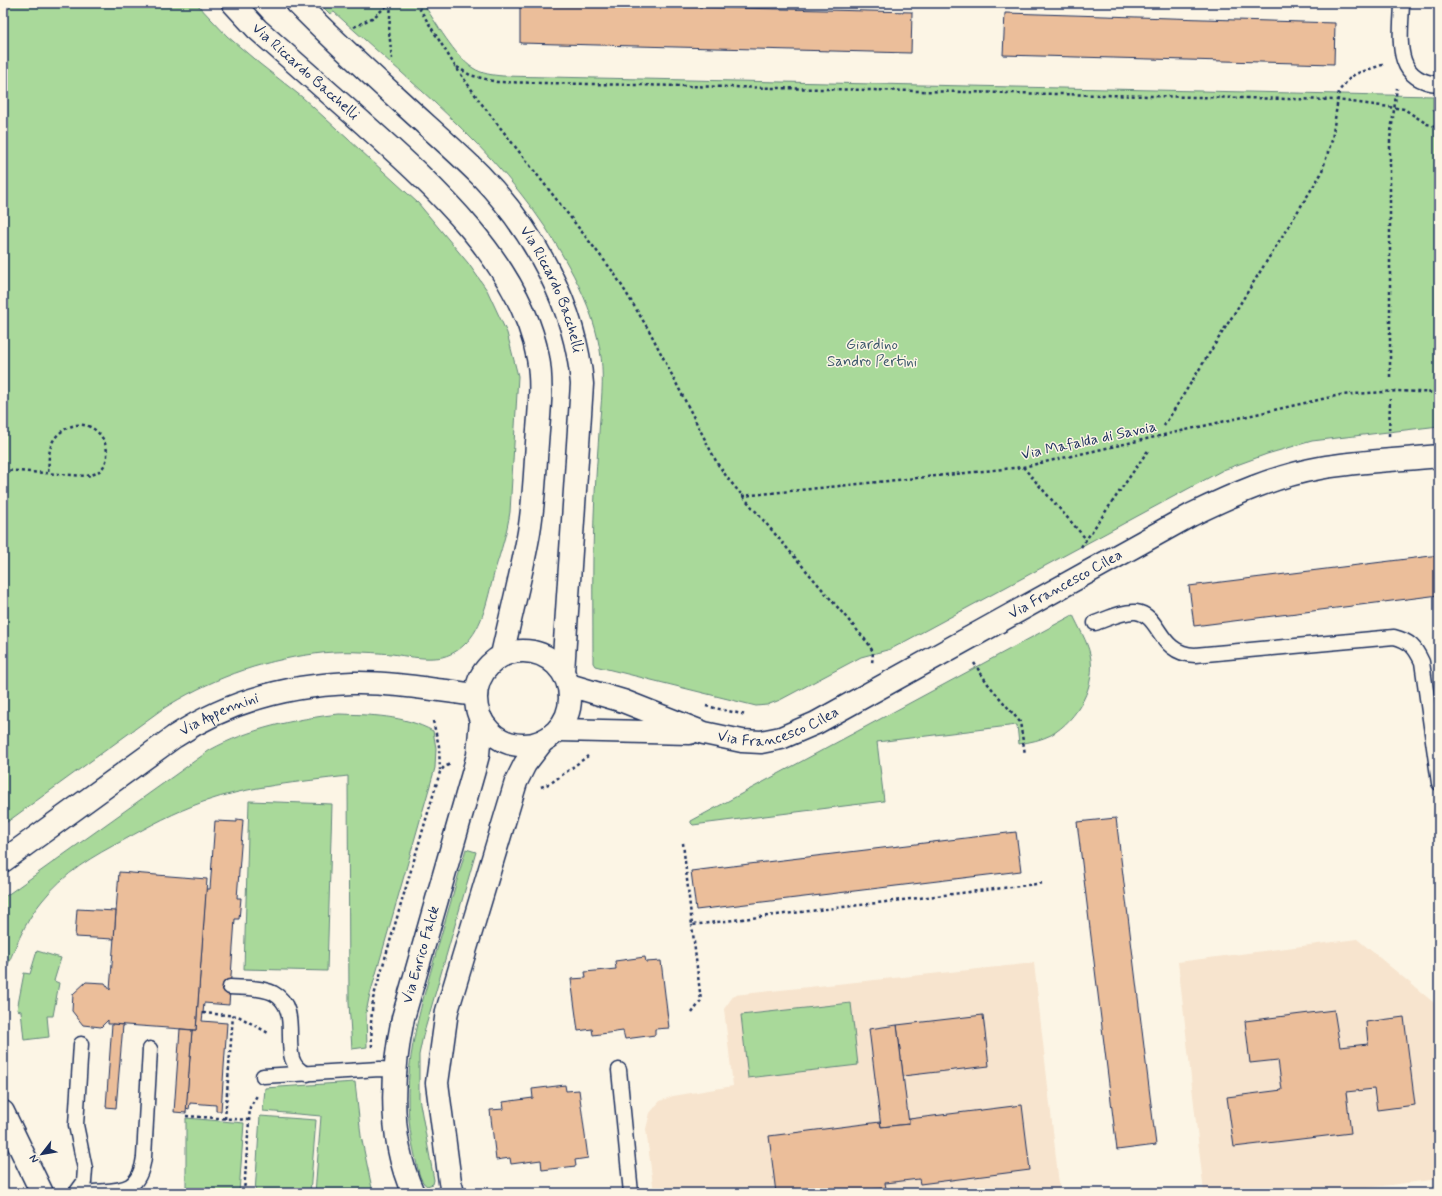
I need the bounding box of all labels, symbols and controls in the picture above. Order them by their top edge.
street label: Via Riccardo Bacchelli [247,19,364,125]
street label: Via Riccardo Bacchelli [515,222,587,355]
park label: Giardino Sandro Pertini [827,335,917,372]
street label: Via Mafalda di Savoia [1019,417,1159,465]
street label: Via Francesco Cilea [1005,545,1126,624]
street label: Via Appennini [176,688,261,741]
street label: Via Francesco Cilea [716,702,843,752]
street label: Via Enrico Falck [398,903,445,1006]
north arrow [22,1134,62,1174]
text: N [26,1152,42,1165]

